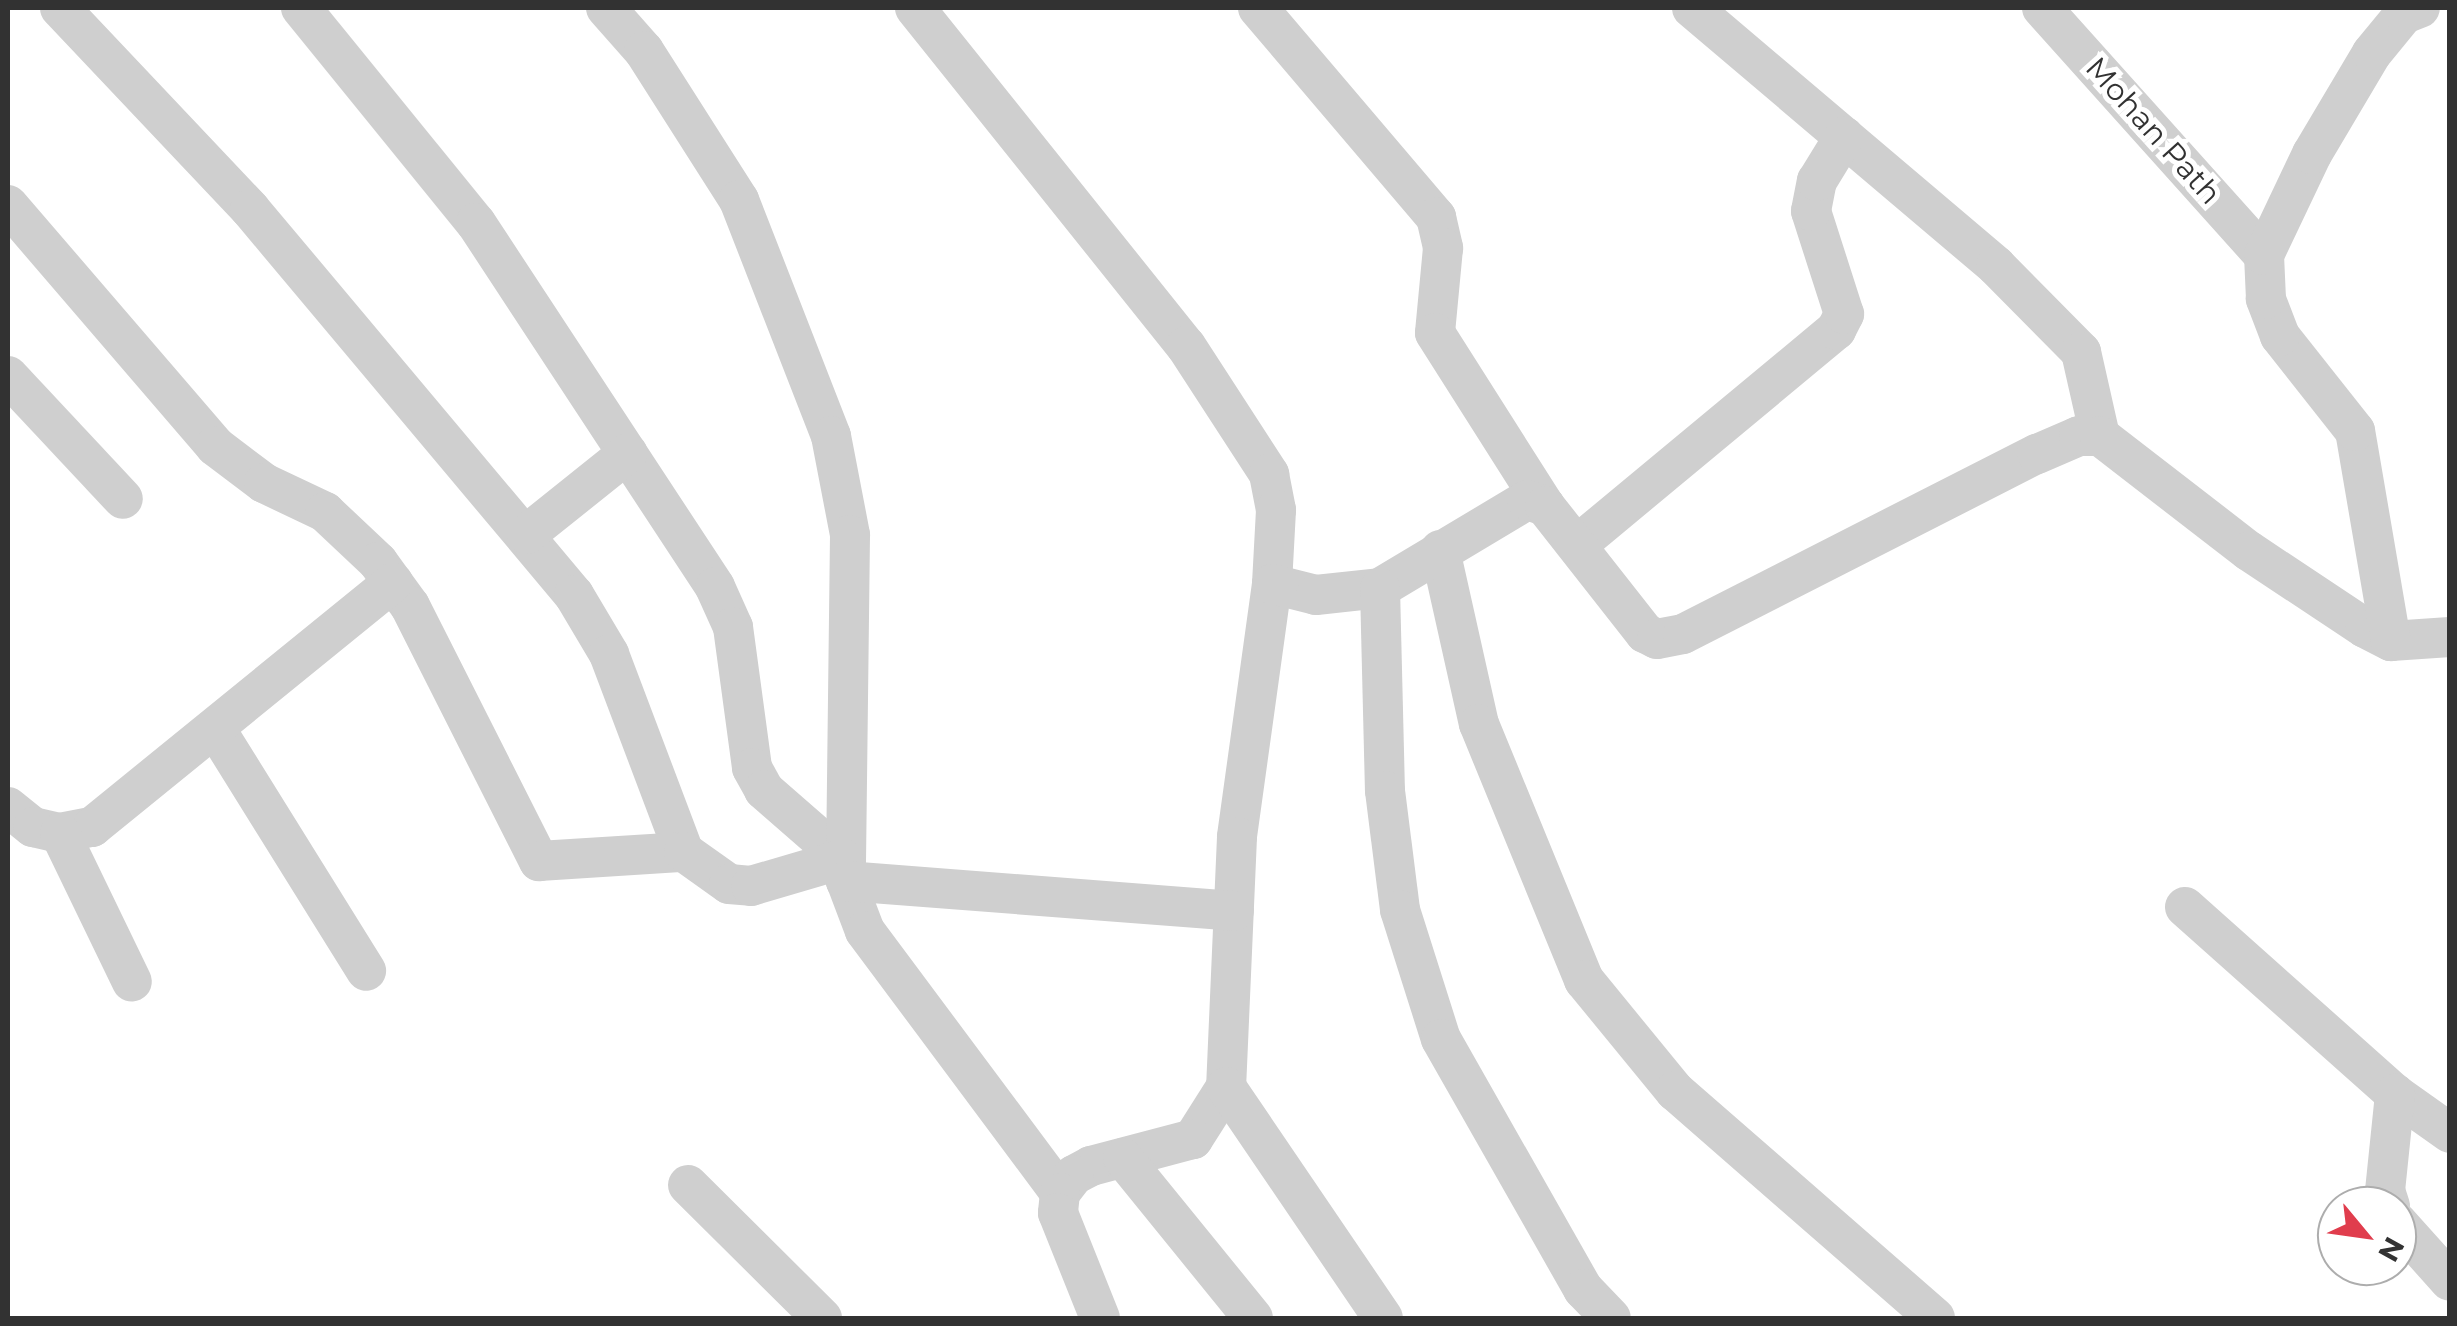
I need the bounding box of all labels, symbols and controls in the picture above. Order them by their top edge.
street label: Mohan Path [2078,50,2228,212]
north arrow [2317,1186,2417,1286]
text: N [2371,1231,2412,1268]

